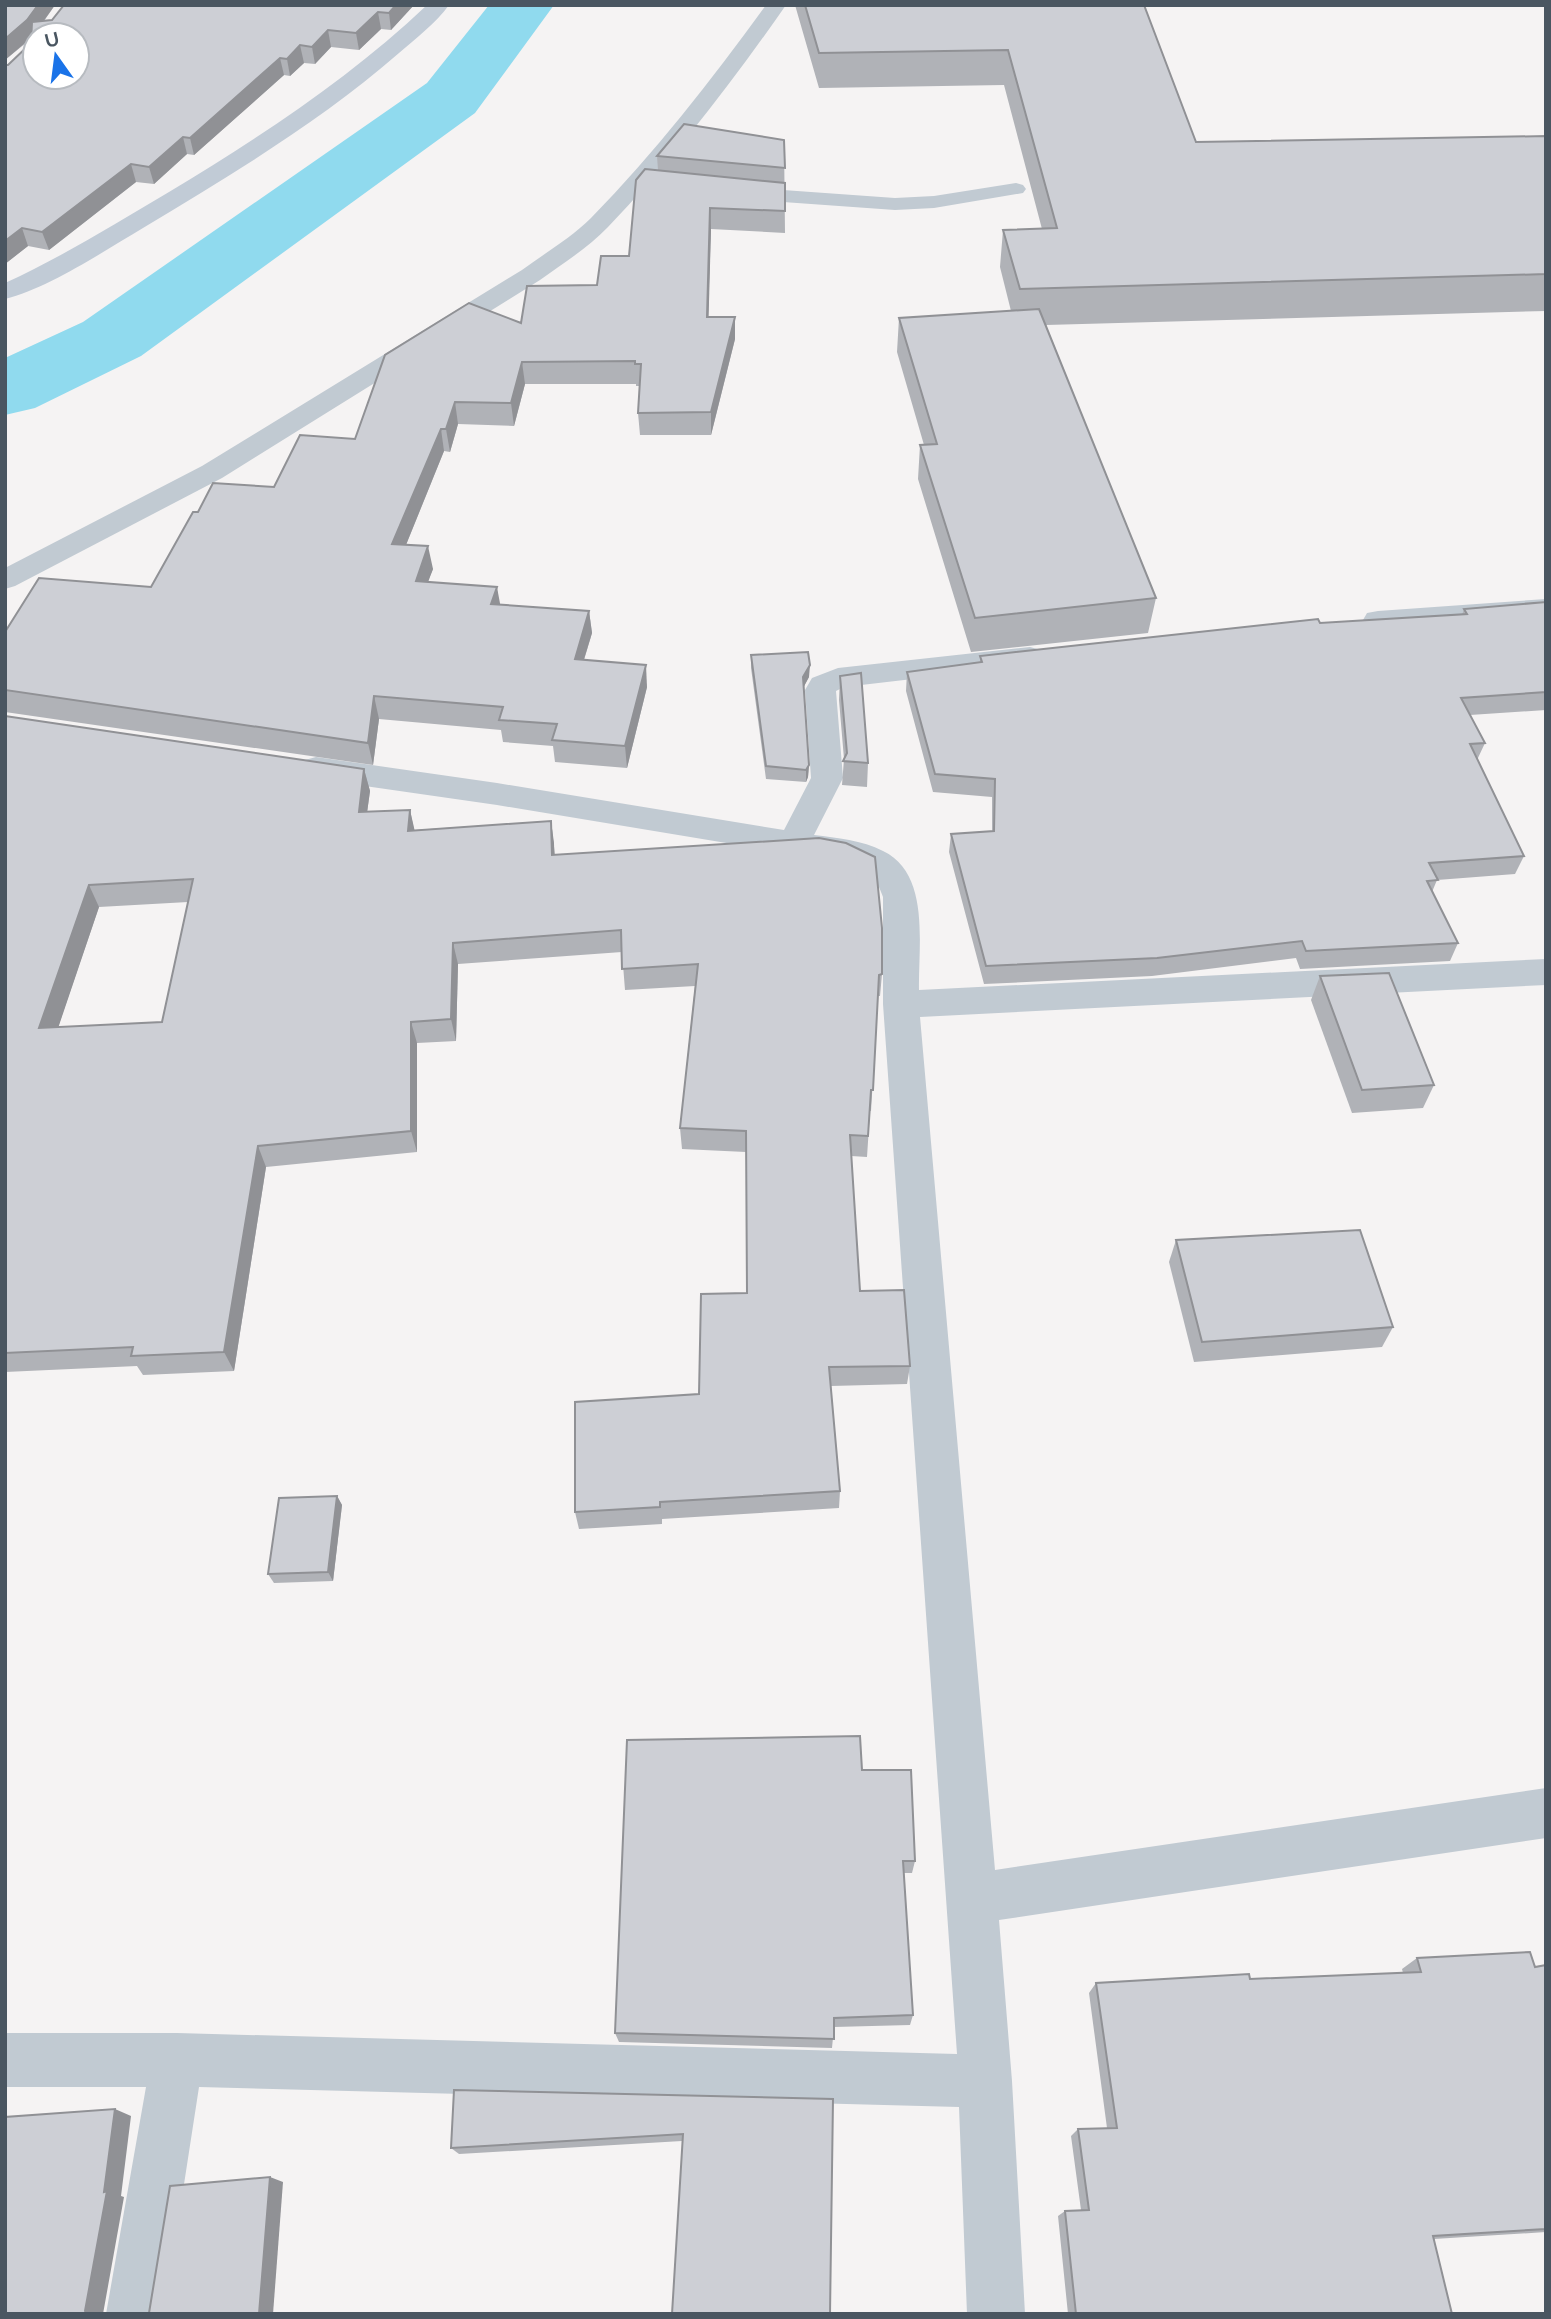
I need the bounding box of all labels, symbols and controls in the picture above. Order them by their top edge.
north arrow [21,21,91,91]
text: U [42,27,61,52]

